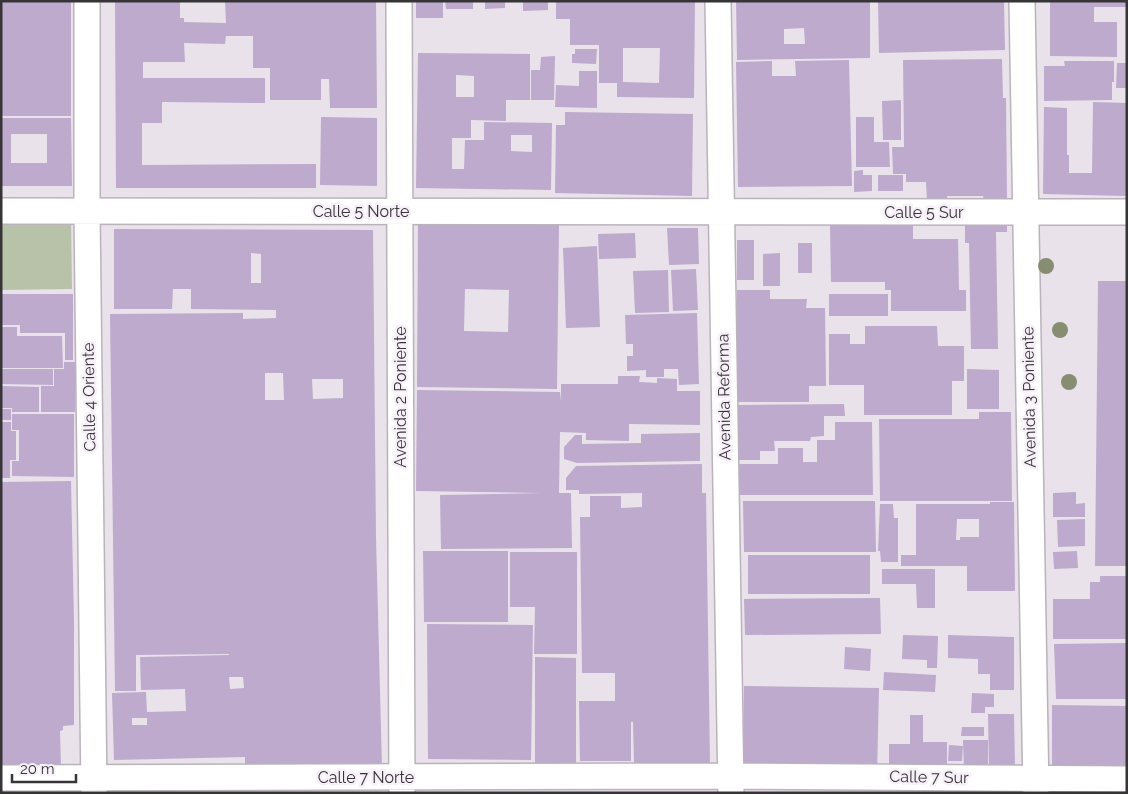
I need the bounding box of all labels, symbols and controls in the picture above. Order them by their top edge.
street label: Calle 5 Norte [313,202,409,221]
street label: Calle 5 Sur [884,203,964,222]
street label: Avenida 2 Poniente [391,326,410,468]
street label: Avenida 3 Poniente [1018,326,1040,468]
street label: Avenida Reforma [713,334,735,460]
street label: Calle 4 Oriente [79,342,99,452]
scale bar [12,752,76,784]
text: 20 m [20,760,55,778]
street label: Calle 7 Sur [889,767,969,787]
street label: Calle 7 Norte [318,768,414,787]

